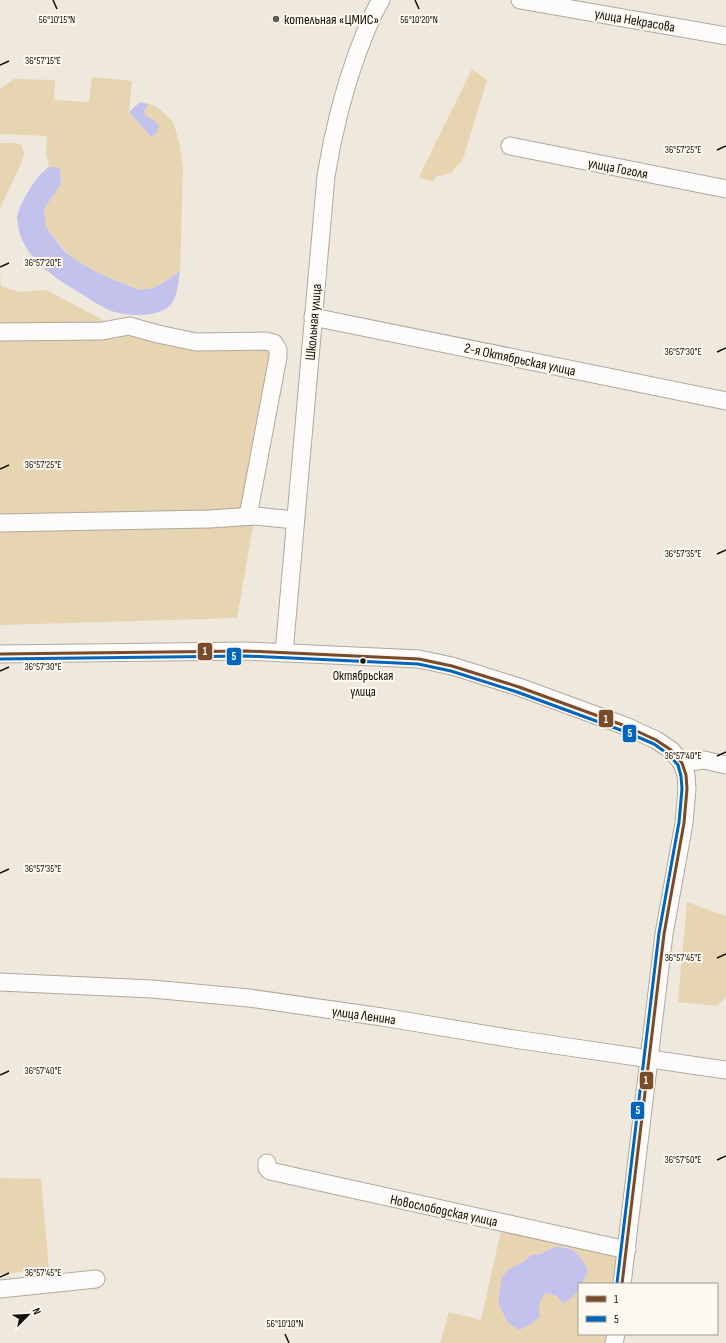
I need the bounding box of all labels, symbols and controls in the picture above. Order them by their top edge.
street label: улица Некрасова [593,5,676,36]
place label: котельная «ЦМИС» [284,11,379,28]
text: 56°10'15"N [39,14,75,26]
marker: котельная «ЦМИС» [271,14,281,24]
text: 56°10'20"N [400,14,438,26]
text: 36°57'15"E [25,55,61,67]
text: 36°57'25"E [665,144,701,156]
street label: улица Гоголя [586,154,649,183]
text: 36°57'20"E [25,257,61,269]
street label: Школьная улица [302,283,325,361]
street label: 2-я Октябрьская улица [463,339,577,380]
text: 36°57'30"E [664,346,702,358]
text: 36°57'25"E [25,459,61,471]
text: 36°57'35"E [665,548,701,560]
line badge: 1 [197,642,213,661]
text: 1 [203,645,208,658]
line badge: 5 [226,647,242,666]
text: 5 [232,650,237,663]
marker: Октябрьская улица [358,656,368,666]
text: 36°57'30"E [24,661,62,673]
place label: Октябрьская улица [333,668,393,700]
line badge: 1 [598,709,614,728]
text: 1 [604,713,609,726]
line badge: 5 [622,724,637,743]
text: 5 [628,727,633,740]
text: 36°57'40"E [664,750,702,762]
text: 36°57'35"E [25,863,61,875]
text: 36°57'45"E [665,952,701,964]
street label: улица Ленина [331,1003,397,1028]
text: 36°57'40"E [24,1065,62,1077]
line badge: 1 [639,1071,654,1090]
text: 1 [644,1074,649,1087]
line badge: 5 [630,1101,645,1120]
text: 5 [636,1104,641,1117]
text: 36°57'50"E [665,1154,701,1166]
street label: Новослободская улица [389,1191,499,1230]
text: 36°57'45"E [25,1267,61,1279]
legend [578,1283,718,1335]
text: 1 [614,1292,619,1307]
north arrow [8,1295,48,1335]
text: N [30,1306,44,1317]
text: 5 [614,1312,619,1327]
text: 56°10'10"N [267,1318,303,1330]

